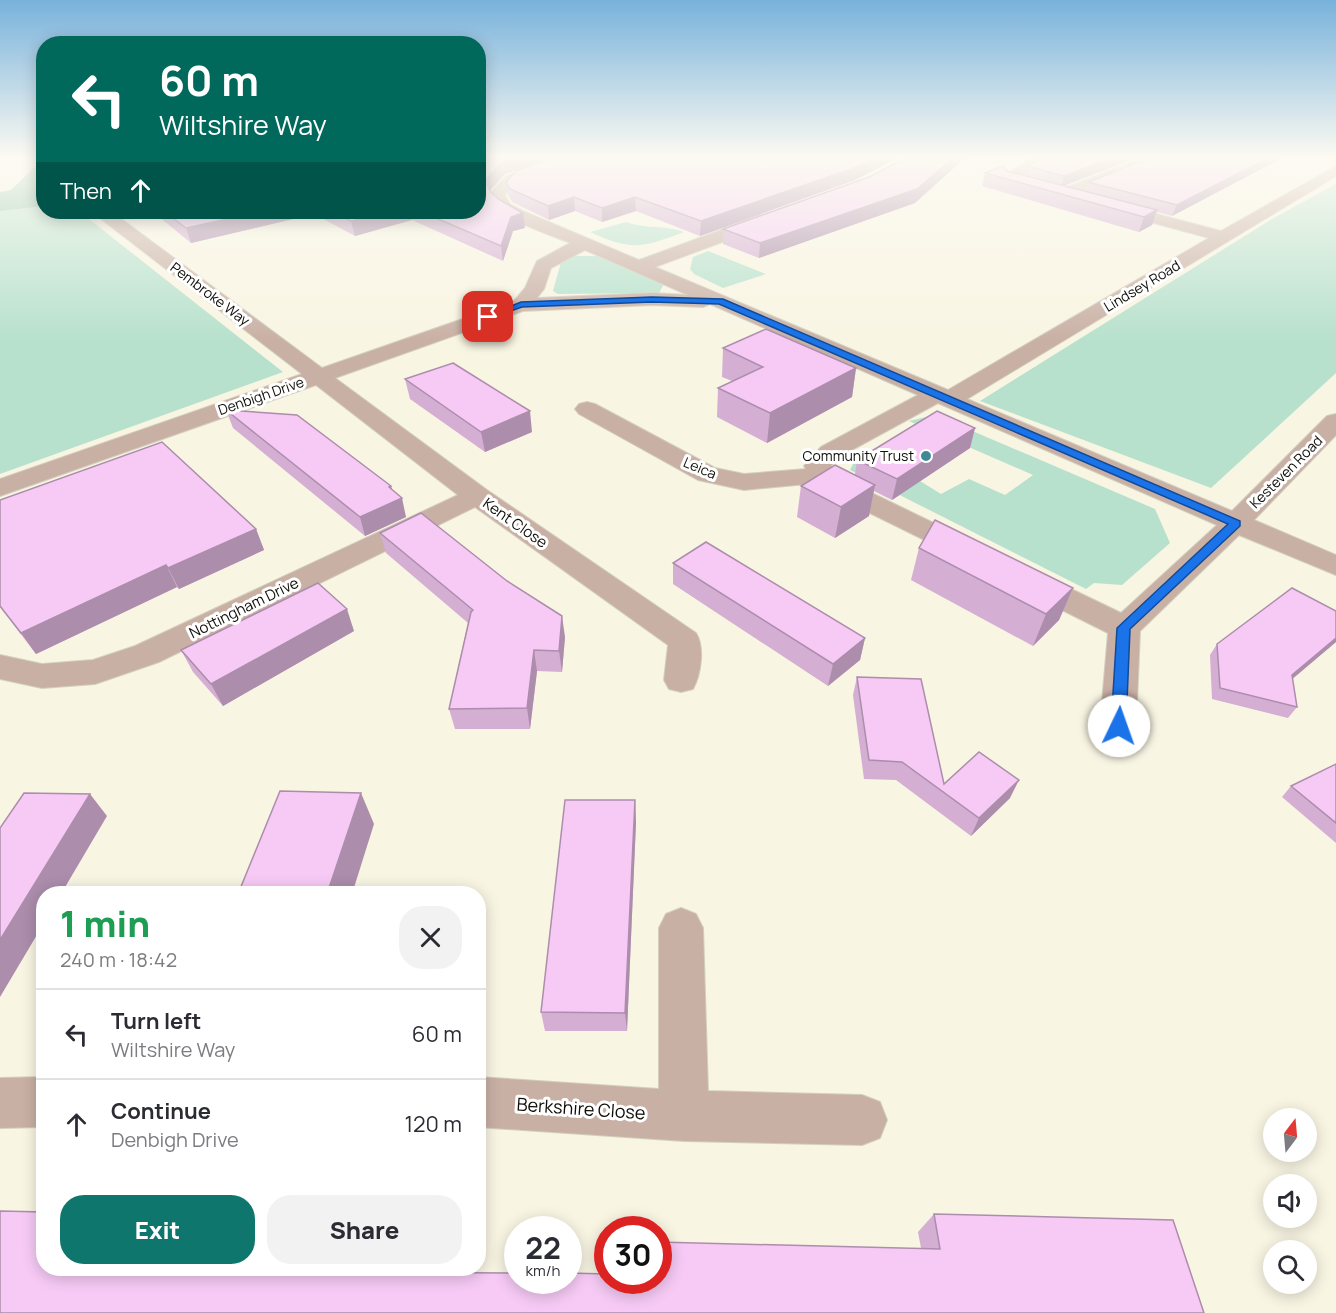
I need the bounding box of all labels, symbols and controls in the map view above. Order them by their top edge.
text: 60 m [159,51,259,109]
icon: left [60,60,138,138]
text: Wiltshire Way [159,106,327,143]
icon: ahead [124,174,157,207]
text: Then [60,176,112,206]
street label: Lindsey Road [1100,255,1183,316]
street label: Pembroke Way [167,258,254,330]
pin [462,291,513,342]
icon: arrive [471,300,504,333]
street label: Denbigh Drive [215,372,306,419]
street label: Kesteven Road [1245,431,1326,512]
place label: Community Trust [803,446,914,465]
marker: Community Trust [919,449,933,463]
street label: Leica [681,452,720,483]
street label: Kent Close [479,493,552,553]
street label: Nottingham Drive [185,572,302,643]
position arrow [1087,694,1151,758]
text: 1 min [60,899,150,948]
button: close [399,906,462,969]
text: 240 m · 18:42 [60,946,177,973]
text: Turn left [111,1006,201,1036]
icon: left [60,1018,93,1051]
text: 60 m [412,1019,462,1049]
text: Wiltshire Way [111,1036,235,1063]
street label: Berkshire Close [516,1092,646,1124]
text: Continue [111,1096,211,1126]
icon: ahead [60,1108,93,1141]
north arrow [1263,1108,1317,1162]
map controls [1263,1108,1317,1294]
text: 120 m [404,1109,462,1139]
text: Denbigh Drive [111,1126,239,1153]
button: sound [1263,1174,1317,1228]
button: Exit [60,1195,255,1264]
button: Share [267,1195,462,1264]
speed limit sign: 30 [594,1216,672,1294]
text: 22 [525,1227,561,1268]
button: search [1263,1240,1317,1294]
text: km/h [526,1260,560,1281]

